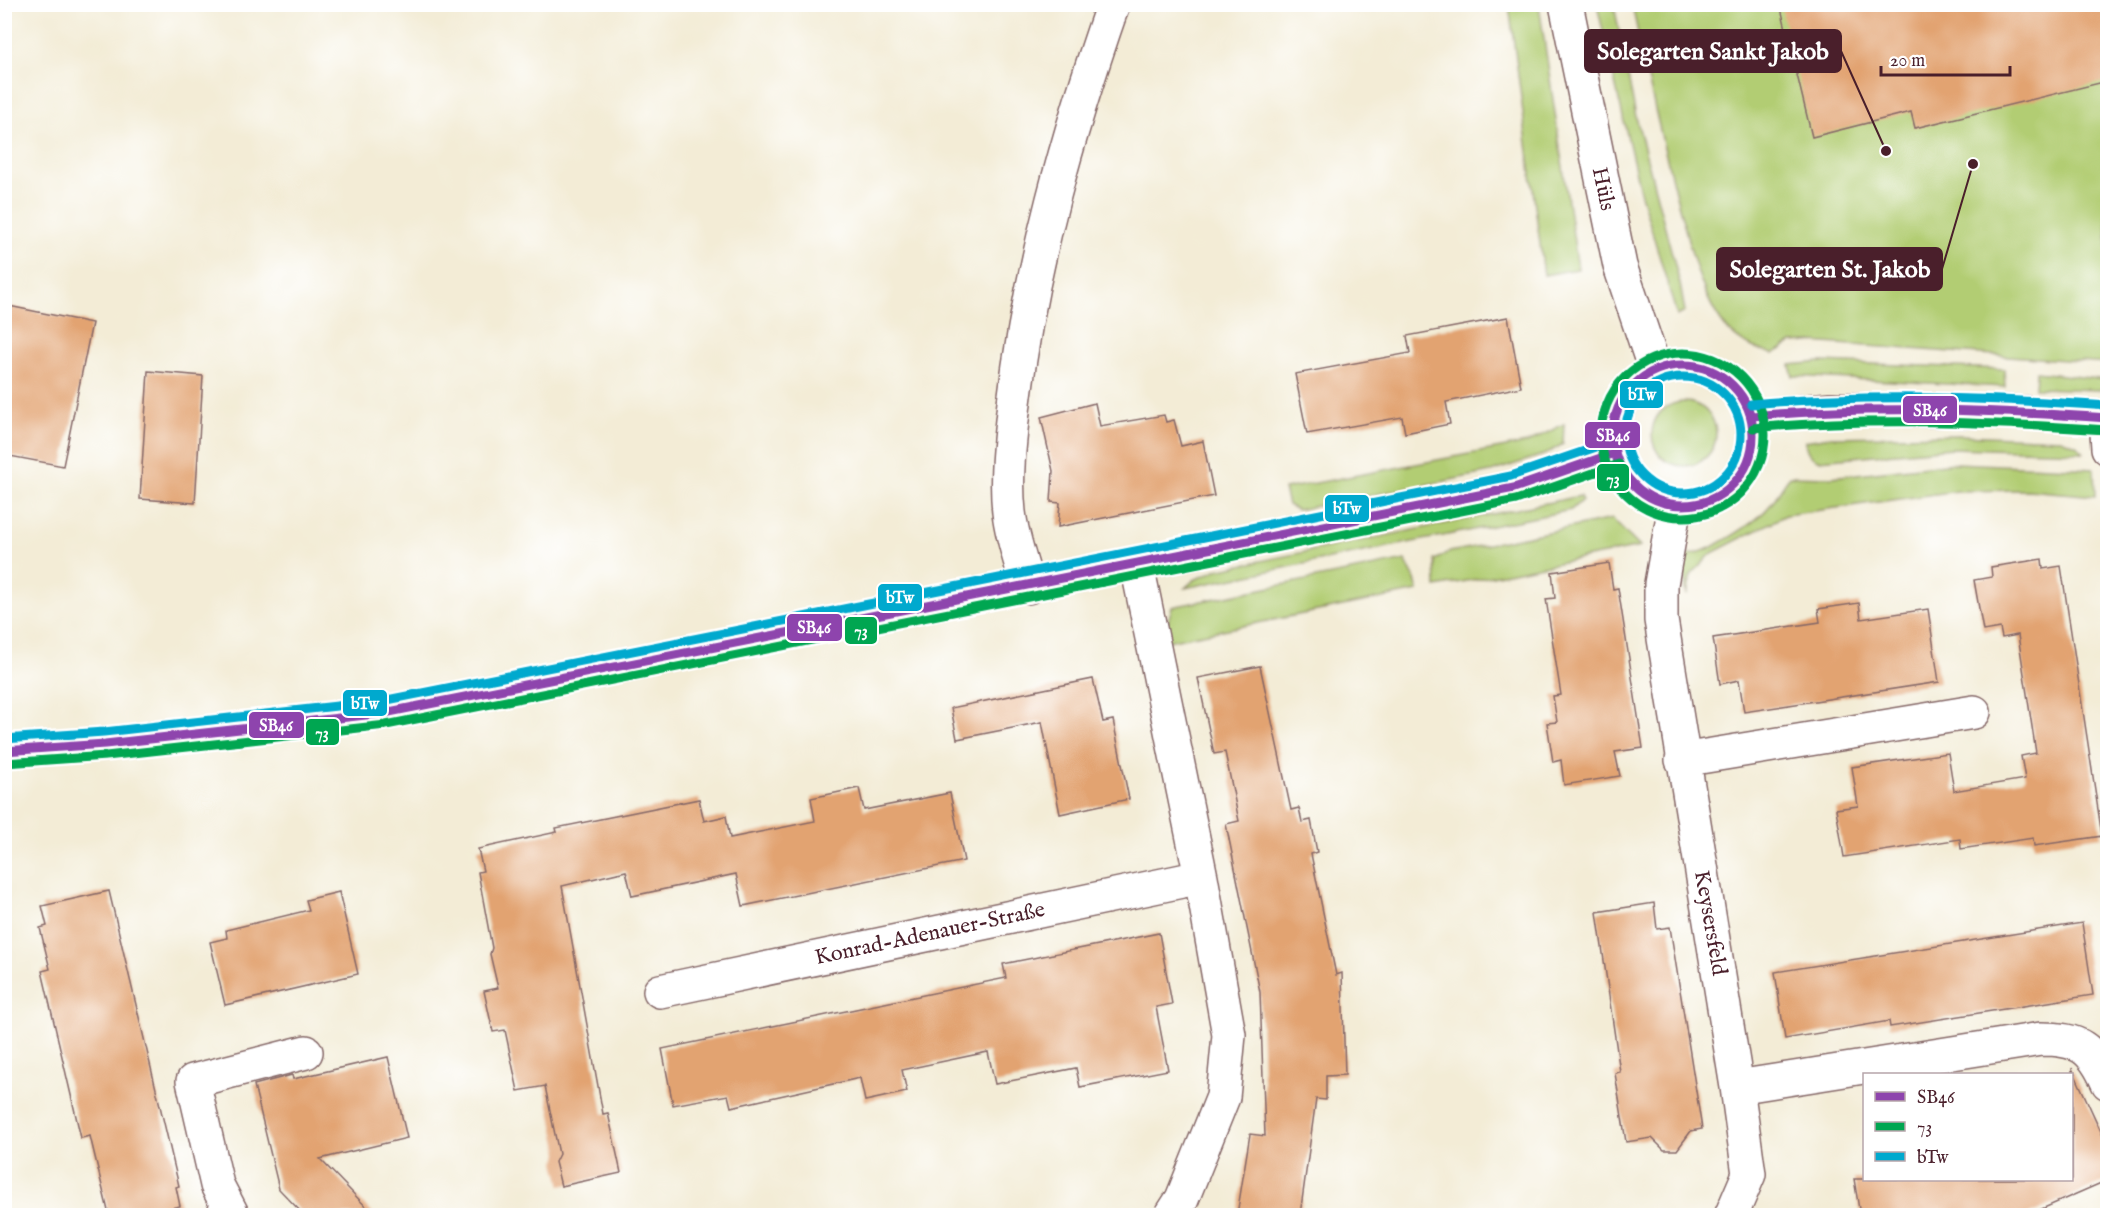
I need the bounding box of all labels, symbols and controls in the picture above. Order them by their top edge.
callout: Solegarten Sankt Jakob [1585,30,1841,72]
text: Solegarten Sankt Jakob [1597,37,1829,68]
scale bar [1881,39,2010,77]
text: 20 m [1890,50,1925,73]
street label: Hüls [1585,165,1621,213]
callout: Solegarten St. Jakob [1717,248,1942,290]
text: Solegarten St. Jakob [1730,255,1931,286]
line badge: bTw [1619,380,1664,409]
text: bTw [1627,386,1657,406]
line badge: SB46 [1902,395,1958,424]
text: SB46 [1913,402,1948,422]
line badge: SB46 [1584,421,1641,449]
text: SB46 [1596,427,1631,447]
line badge: 73 [1596,463,1630,492]
text: 73 [1606,470,1620,490]
line badge: bTw [1324,494,1370,523]
text: bTw [1332,500,1362,520]
line badge: bTw [877,583,923,612]
text: bTw [885,589,915,609]
line badge: SB46 [786,613,843,642]
line badge: 73 [844,616,878,645]
text: SB46 [797,619,832,639]
text: 73 [854,622,868,642]
line badge: bTw [342,689,388,717]
text: bTw [350,695,380,715]
line badge: SB46 [248,711,305,739]
text: SB46 [259,717,294,737]
line badge: 73 [305,718,340,746]
text: 73 [315,724,329,744]
street label: Keysersfeld [1687,868,1733,978]
street label: Konrad-Adenauer-Straße [812,896,1048,972]
legend [1863,1073,2073,1181]
text: SB46 [1917,1087,1955,1110]
text: 73 [1917,1117,1932,1140]
text: bTw [1917,1147,1950,1170]

